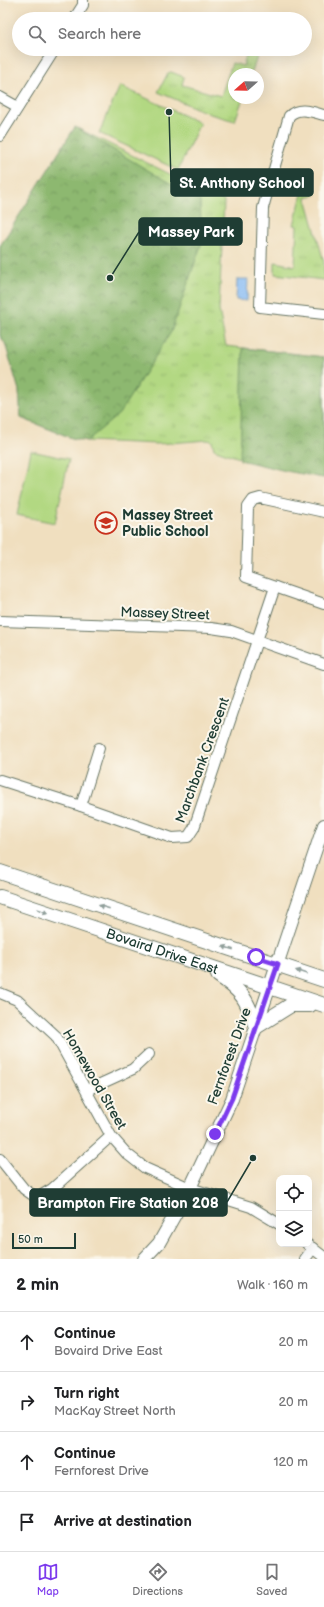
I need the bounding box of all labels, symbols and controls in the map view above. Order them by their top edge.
search box [12,12,312,56]
icon: search [26,23,48,45]
text: Search here [58,25,141,44]
north arrow [228,68,264,104]
callout: St. Anthony School [171,169,313,196]
text: St. Anthony School [179,174,305,193]
callout: Massey Park [139,218,242,245]
text: Massey Park [148,223,234,242]
place label: Massey Street Public School [122,507,213,540]
school or university icon: Massey Street Public School [93,510,119,536]
street label: Massey Street [120,603,211,624]
street label: Marchbank Crescent [172,694,233,825]
one-way arrow [98,904,110,910]
one-way arrow [37,908,49,914]
street label: Bovaird Drive East [104,925,221,978]
one-way arrow [221,945,233,951]
route start [247,948,265,966]
one-way arrow [295,969,307,975]
street label: Fernforest Drive [204,1005,255,1107]
street label: Homewood Street [59,1026,131,1133]
route end [206,1125,224,1143]
map controls [276,1175,312,1247]
button: locate [276,1175,312,1211]
callout: Brampton Fire Station 208 [30,1189,227,1216]
text: Brampton Fire Station 208 [37,1194,219,1213]
button: layers [276,1211,312,1247]
scale bar [12,1231,76,1250]
text: 50 m [18,1233,43,1246]
text: 2 min [16,1275,59,1295]
text: Walk · 160 m [237,1277,308,1293]
text: Continue [54,1324,116,1343]
icon: ahead [16,1331,38,1353]
text: 20 m [278,1334,308,1350]
text: Bovaird Drive East [54,1343,163,1359]
text: Turn right [54,1384,119,1403]
icon: right [16,1391,38,1413]
text: 20 m [278,1394,308,1410]
text: MacKay Street North [54,1403,176,1419]
text: Continue [54,1444,116,1463]
icon: ahead [16,1451,38,1473]
text: 120 m [273,1454,308,1470]
text: Fernforest Drive [54,1463,149,1479]
icon: arrive [16,1511,38,1533]
text: Arrive at destination [54,1512,192,1531]
tab: Map [37,1561,59,1598]
tab: Directions [132,1561,183,1598]
tab: Saved [256,1561,287,1598]

